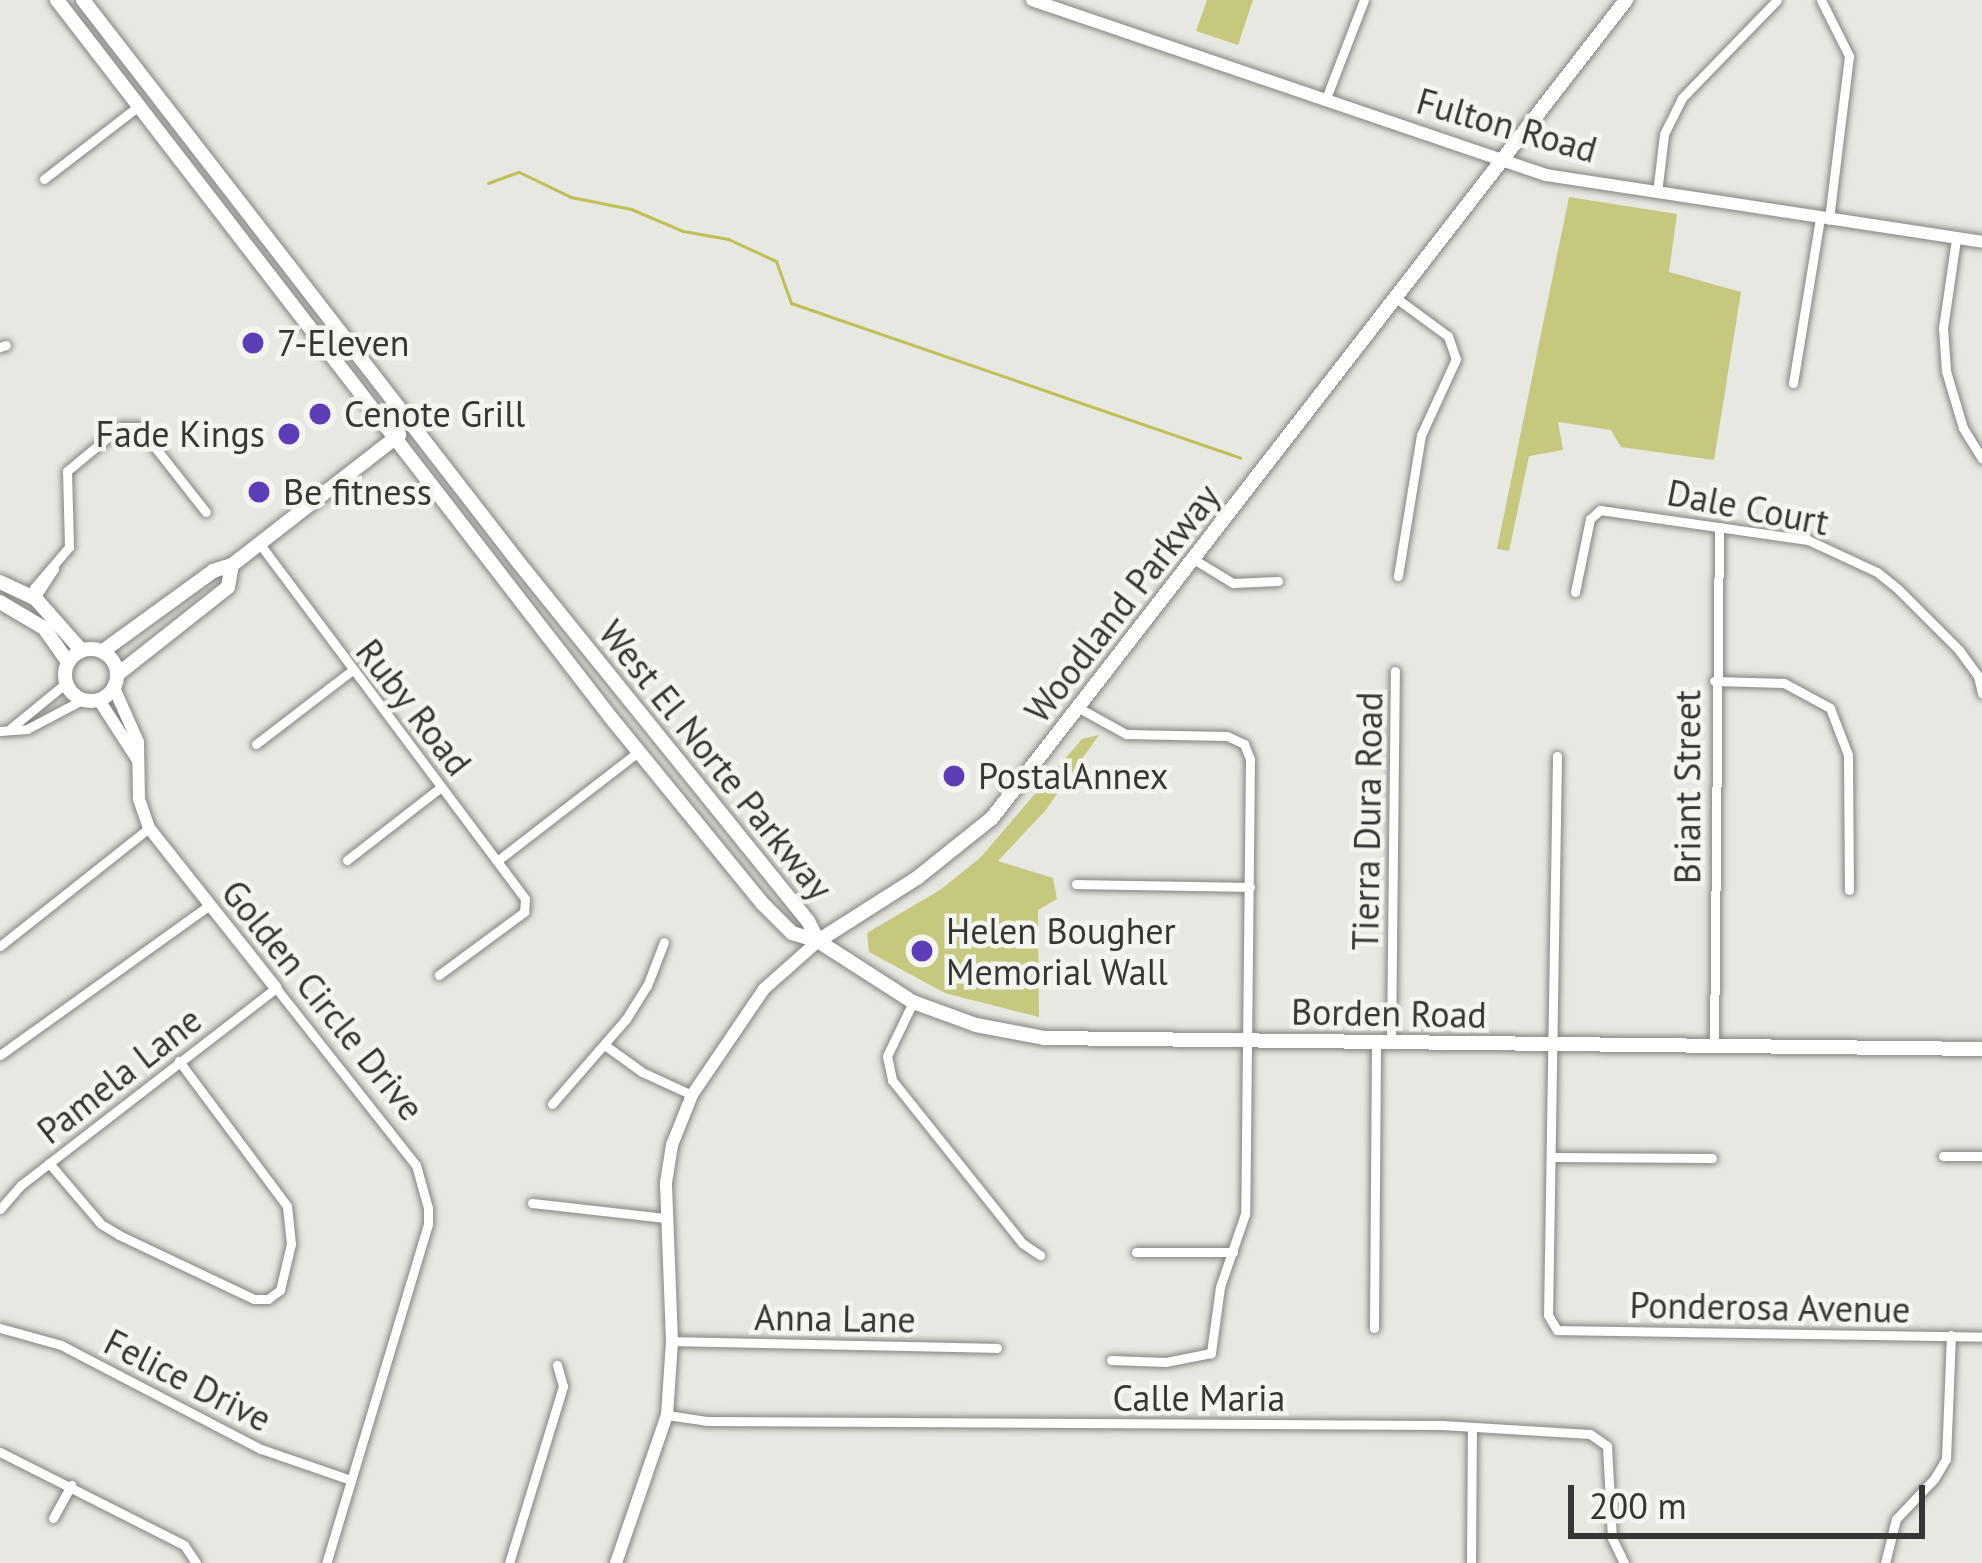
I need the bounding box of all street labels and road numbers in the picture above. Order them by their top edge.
street label: Fulton Road [1412,79,1602,171]
street label: Dale Court [1664,470,1832,544]
street label: Woodland Parkway [1016,475,1228,731]
street label: West El Norte Parkway [590,612,842,908]
street label: Ruby Road [347,630,481,784]
street label: Briant Street [1665,690,1709,884]
street label: Tierra Dura Road [1343,691,1391,951]
street label: Golden Circle Drive [213,871,433,1129]
street label: Borden Road [1291,990,1487,1036]
street label: Pamela Lane [28,998,210,1152]
street label: Ponderosa Avenue [1629,1283,1911,1331]
street label: Anna Lane [754,1295,916,1341]
street label: Felice Drive [98,1320,278,1440]
street label: Calle Maria [1113,1376,1285,1420]

